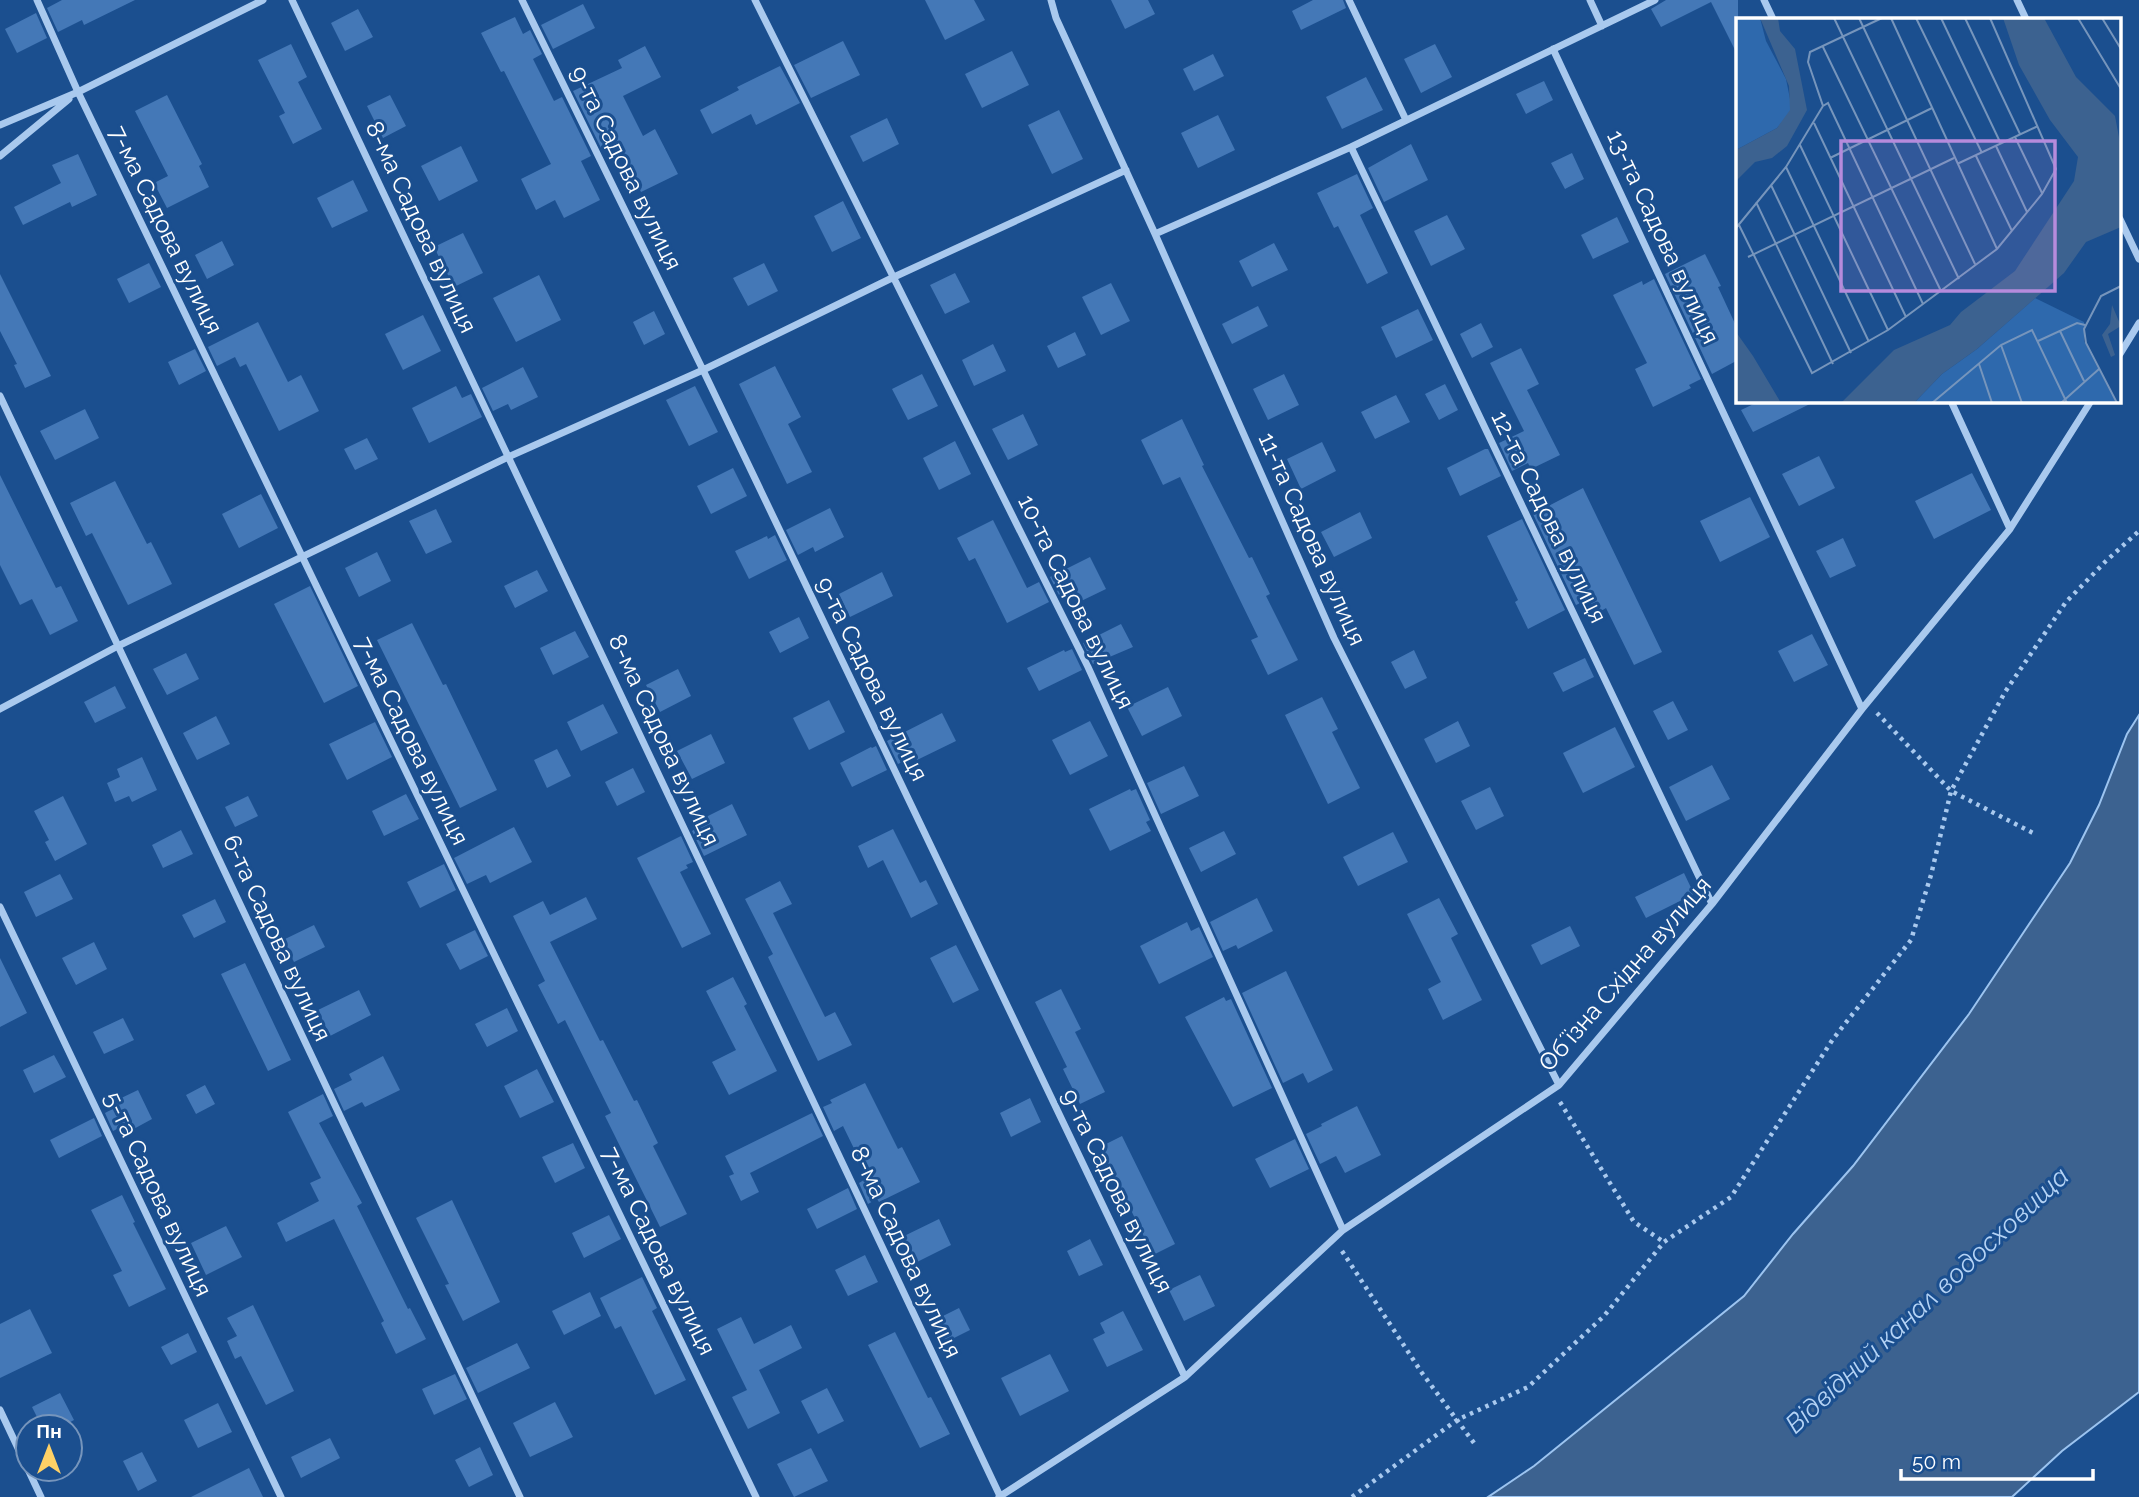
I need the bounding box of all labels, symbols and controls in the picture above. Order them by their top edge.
inset map [1736,18,2122,402]
street label: 9-та Садова вулиця [564,61,689,275]
street label: 8-ма Садова вулиця [360,116,483,337]
street label: 7-ма Садова вулиця [103,121,229,339]
street label: 13-та Садова вулиця [1601,125,1726,348]
street label: 12-та Садова вулиця [1485,406,1613,628]
street label: 11-та Садова вулиця [1252,428,1372,650]
street label: 10-та Садова вулиця [1012,490,1141,714]
street label: 9-та Садова вулиця [810,572,935,786]
street label: 8-ма Садова вулиця [603,629,726,850]
street label: 7-ма Садова вулиця [349,632,475,850]
street label: 6-та Садова вулиця [217,830,338,1045]
street label: Обʼїзна Східна вулиця [1532,870,1717,1077]
street label: 9-та Садова вулиця [1055,1084,1180,1298]
street label: 5-та Садова вулиця [98,1087,219,1301]
street label: 8-ма Садова вулиця [845,1141,968,1362]
street label: 7-ма Садова вулиця [596,1142,722,1360]
water label: Відвідний канал водосховища [1779,1161,2075,1439]
north arrow [14,1413,84,1483]
text: Пн [36,1420,62,1442]
scale bar [1901,1438,2094,1482]
text: 50 m [1912,1449,1961,1474]

